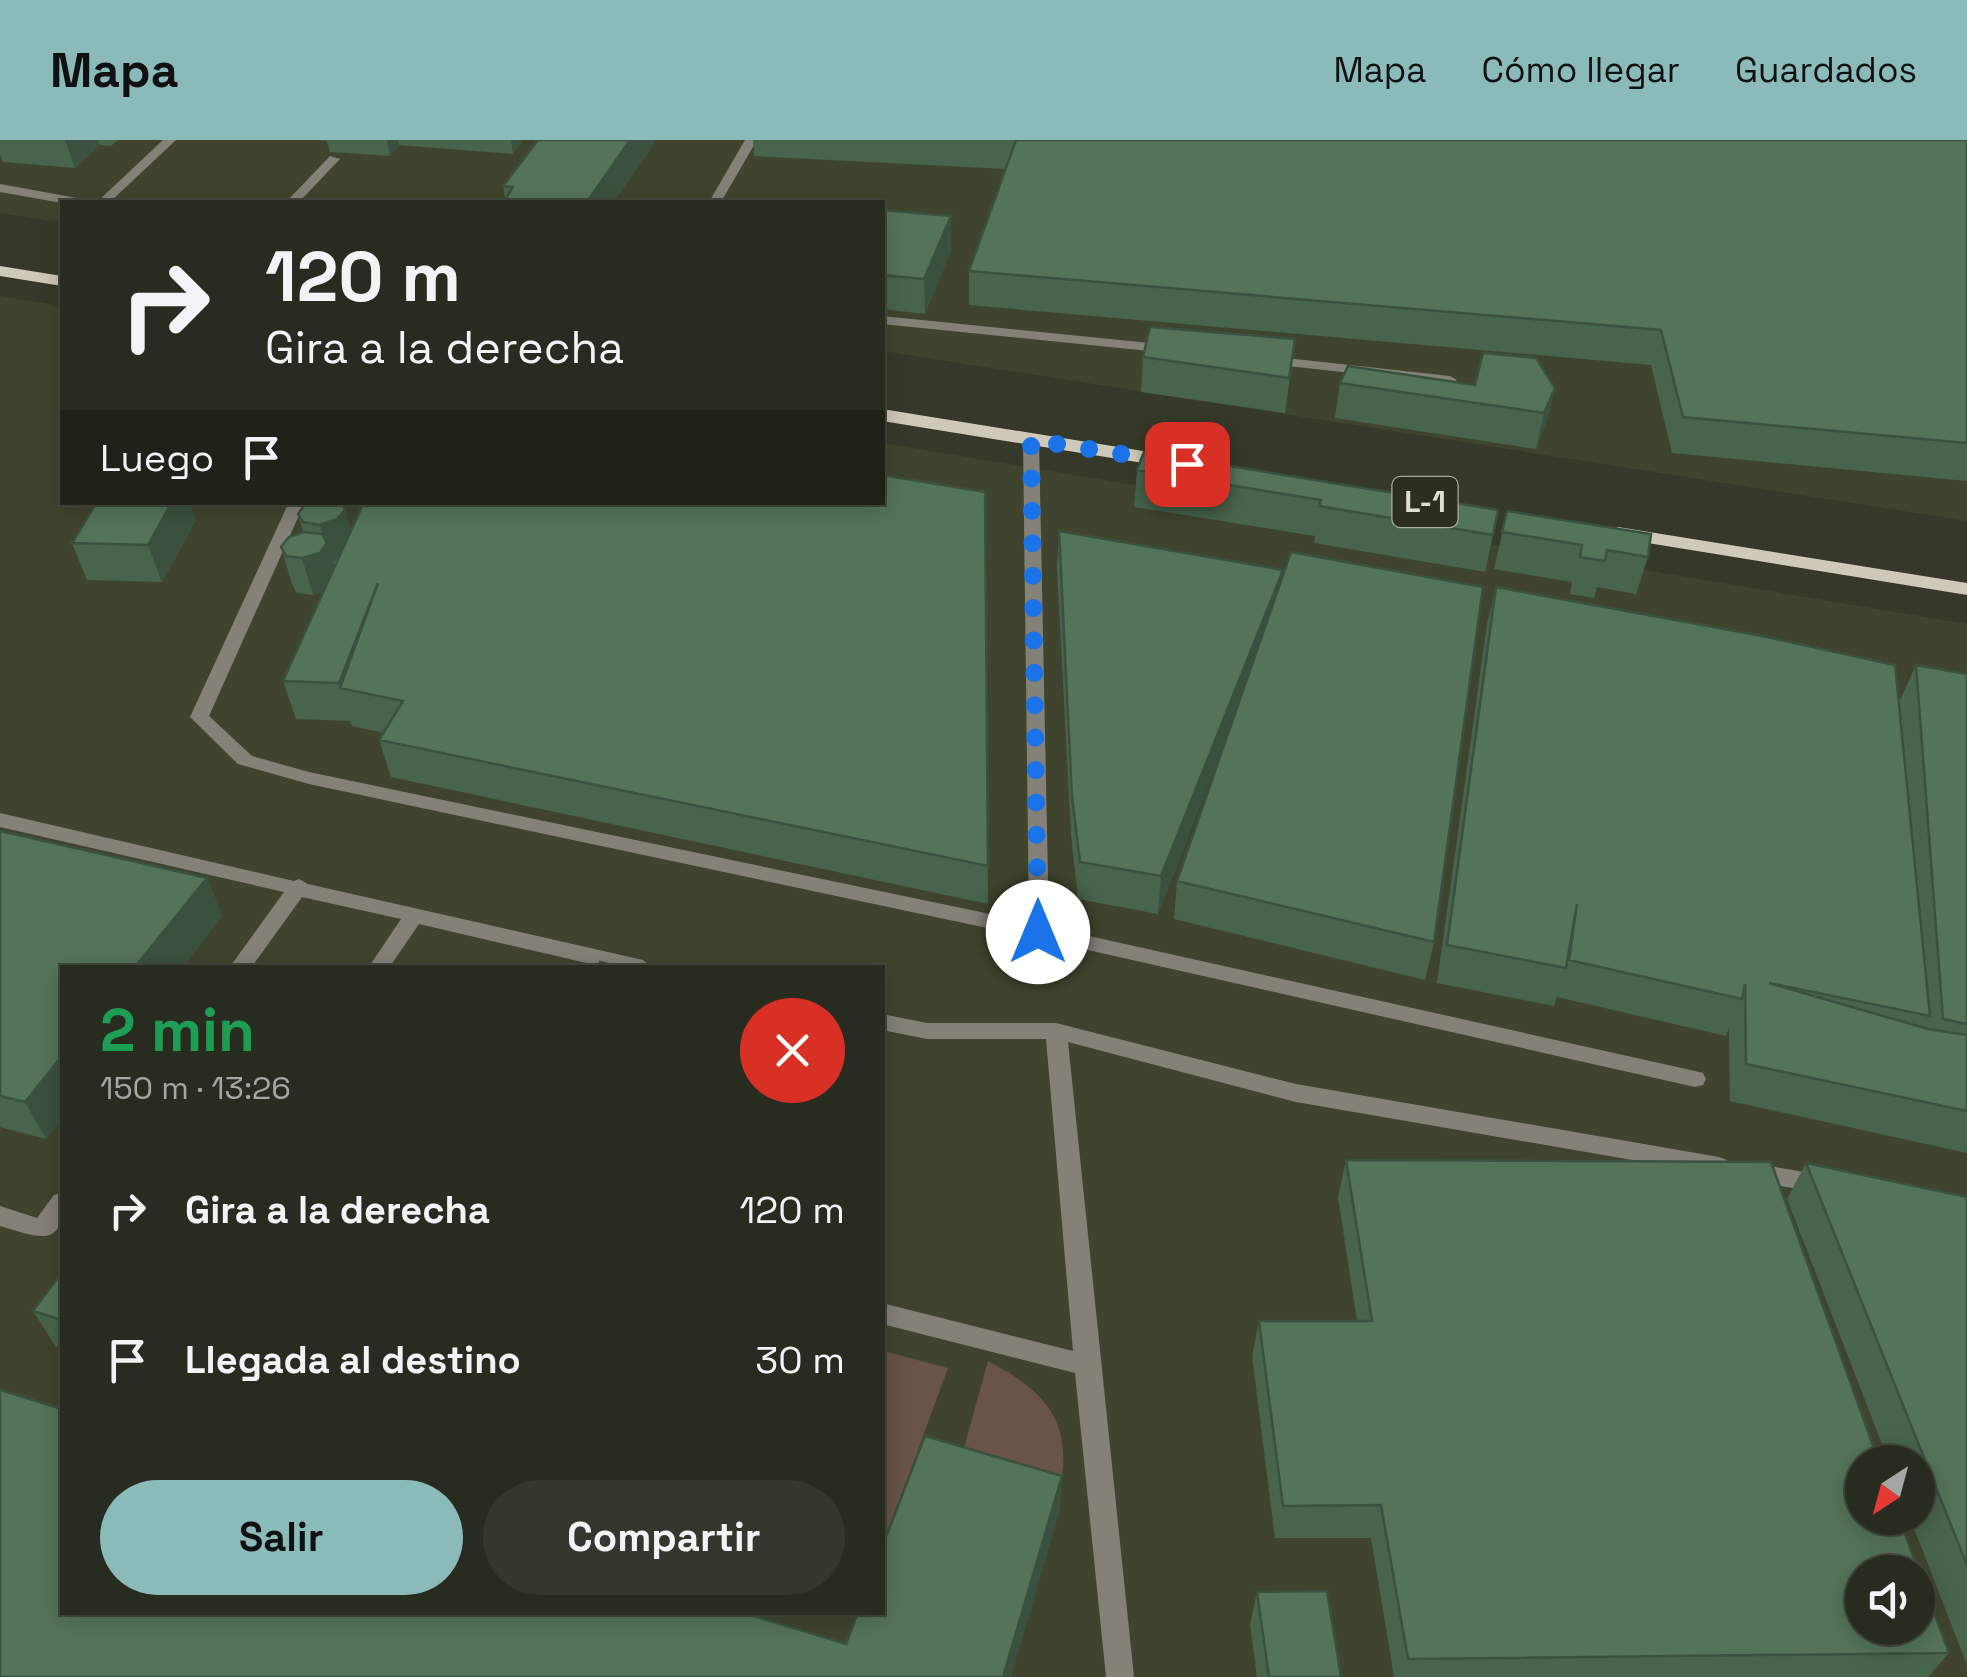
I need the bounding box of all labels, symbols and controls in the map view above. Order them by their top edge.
text: Mapa [50,40,178,101]
text: Mapa [1333,48,1426,92]
text: Cómo llegar [1481,48,1680,92]
text: Guardados [1735,48,1917,92]
text: 120 m [265,232,461,321]
icon: right [100,240,230,370]
text: Gira a la derecha [265,319,624,376]
pin [1145,422,1230,507]
icon: arrive [234,430,289,485]
text: Luego [100,434,214,482]
icon: arrive [1160,437,1215,492]
road number: L-1 [1392,477,1458,527]
position arrow [986,880,1090,984]
text: 2 min [100,992,255,1069]
button: close [740,998,845,1103]
text: 150 m · 13:26 [100,1068,291,1108]
icon: right [100,1183,155,1238]
text: Gira a la derecha [185,1186,490,1234]
text: 120 m [739,1186,845,1234]
icon: arrive [100,1333,155,1388]
text: Llegada al destino [185,1336,521,1384]
text: 30 m [755,1336,845,1384]
north arrow [1845,1445,1935,1535]
map controls [1845,1445,1935,1645]
button: Salir [100,1480,463,1595]
button: Compartir [483,1480,845,1595]
button: sound [1845,1555,1935,1645]

